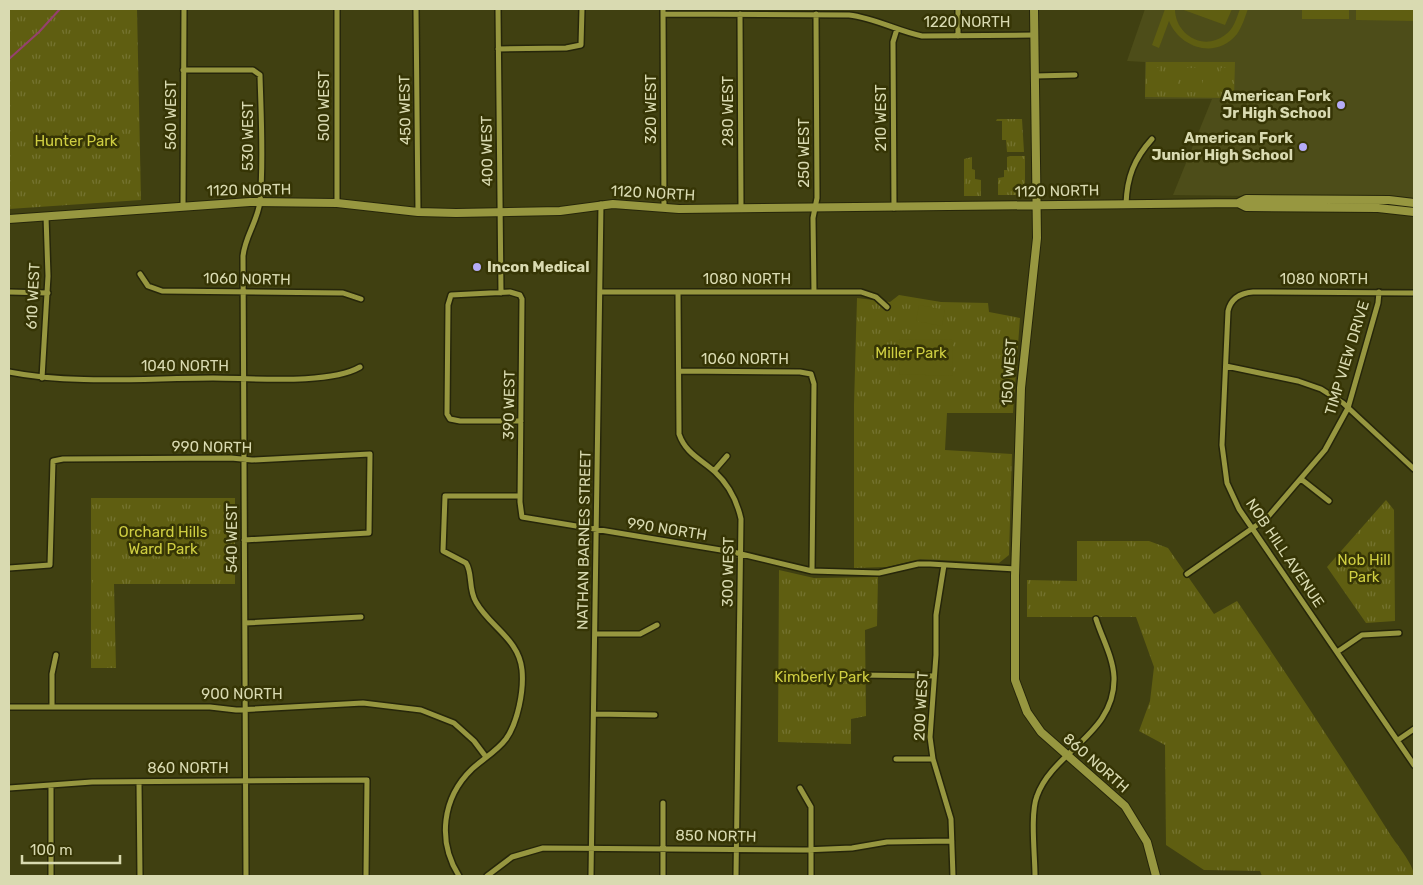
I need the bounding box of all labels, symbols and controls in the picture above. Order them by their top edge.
street label: 1220 NORTH [924,13,1010,31]
street label: 500 WEST [315,70,333,141]
street label: 450 WEST [395,74,415,145]
street label: 320 WEST [642,74,660,144]
street label: 280 WEST [719,76,737,146]
street label: 560 WEST [162,80,180,150]
street label: 210 WEST [872,84,890,152]
place label: American Fork Jr High School [1222,87,1331,122]
marker: American Fork Jr High School [1335,99,1347,111]
street label: 530 WEST [239,101,257,171]
street label: 400 WEST [477,115,497,187]
street label: 250 WEST [795,118,813,188]
place label: American Fork Junior High School [1151,129,1293,164]
park label: Hunter Park [34,132,118,150]
marker: American Fork Junior High School [1297,141,1309,153]
street label: 1120 NORTH [207,180,291,200]
street label: 1120 NORTH [1015,181,1099,201]
street label: 1120 NORTH [610,182,696,204]
place label: Incon Medical [487,258,589,276]
marker: Incon Medical [471,261,483,273]
street label: 610 WEST [22,262,44,330]
street label: 1060 NORTH [203,269,291,289]
street label: 1080 NORTH [703,270,791,288]
street label: 1080 NORTH [1280,270,1368,288]
street label: TIMP VIEW DRIVE [1321,299,1373,417]
street label: 150 WEST [998,337,1020,406]
park label: Miller Park [875,344,947,362]
street label: 1060 NORTH [701,350,789,368]
street label: 1040 NORTH [141,357,229,375]
street label: 390 WEST [499,370,519,440]
street label: 990 NORTH [172,437,252,457]
street label: NATHAN BARNES STREET [573,450,595,630]
street label: NOB HILL AVENUE [1242,495,1328,611]
street label: 540 WEST [223,503,241,573]
street label: 990 NORTH [626,514,708,544]
park label: Orchard Hills Ward Park [119,523,208,558]
street label: 300 WEST [718,536,738,607]
park label: Nob Hill Park [1337,551,1391,586]
park label: Kimberly Park [774,668,870,686]
street label: 200 WEST [910,670,932,742]
street label: 900 NORTH [201,685,283,703]
street label: 860 NORTH [1059,729,1133,797]
street label: 860 NORTH [147,759,229,777]
street label: 850 NORTH [675,826,757,846]
scale bar [22,832,120,864]
text: 100 m [30,841,72,859]

